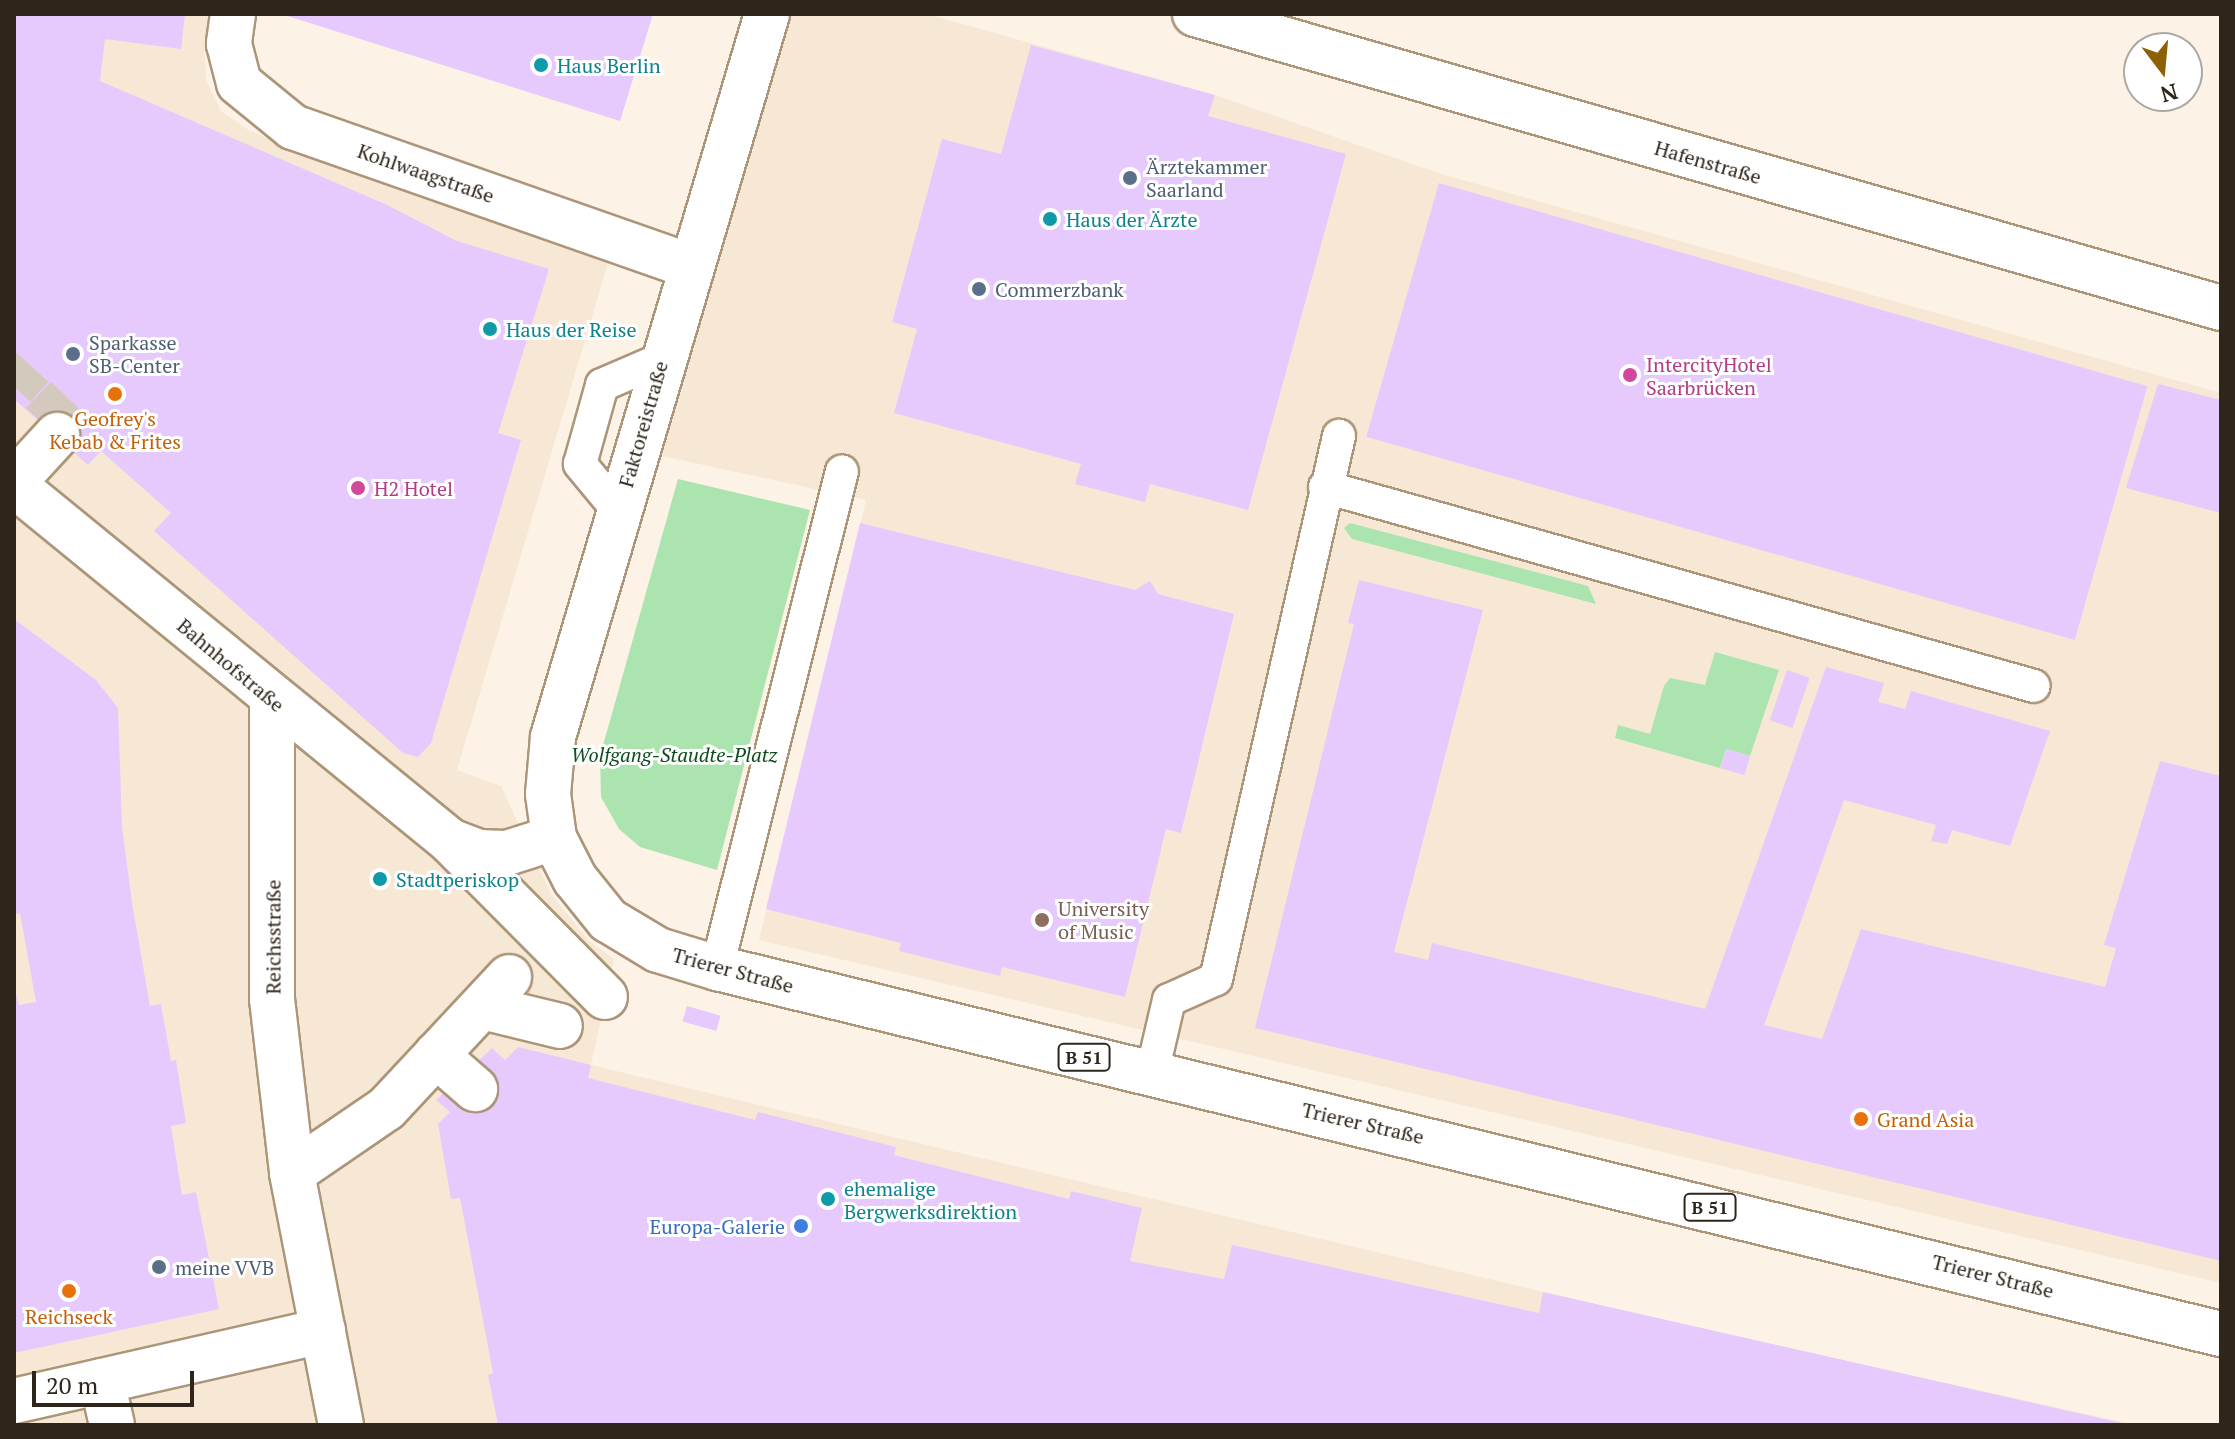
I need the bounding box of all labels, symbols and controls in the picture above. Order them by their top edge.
north arrow [2123,32,2203,112]
place label: Haus Berlin [557,53,661,77]
marker: Haus Berlin [532,56,550,74]
text: N [2157,77,2181,110]
street label: Hafenstraße [1652,135,1764,189]
street label: Kohlwaagstraße [355,138,497,208]
place label: Ärztekammer Saarland [1146,154,1267,201]
marker: Ärztekammer Saarland [1121,169,1139,187]
place label: Haus der Ärzte [1066,207,1198,231]
marker: Haus der Ärzte [1041,210,1059,228]
place label: Commerzbank [995,277,1124,301]
marker: Commerzbank [970,280,988,298]
place label: Haus der Reise [506,317,637,341]
marker: Haus der Reise [481,320,499,338]
place label: Sparkasse SB-Center [89,330,180,377]
marker: Sparkasse SB-Center [64,345,82,363]
place label: IntercityHotel Saarbrücken [1646,352,1772,399]
street label: Faktoreistraße [614,358,672,490]
marker: IntercityHotel Saarbrücken [1621,366,1639,384]
marker: Geofrey's Kebab & Frites [106,385,124,403]
place label: Geofrey's Kebab & Frites [49,406,181,453]
place label: H2 Hotel [374,476,453,500]
marker: H2 Hotel [349,479,367,497]
street label: Bahnhofstraße [173,613,289,717]
park label: Wolfgang-Staudte-Platz [571,742,777,766]
place label: Stadtperiskop [396,867,519,891]
marker: Stadtperiskop [371,870,389,888]
street label: Reichsstraße [261,880,285,994]
place label: University of Music [1058,896,1149,943]
marker: University of Music [1033,911,1051,929]
street label: Trierer Straße [670,942,796,998]
road number: B 51 [1056,1043,1112,1071]
street label: Trierer Straße [1300,1097,1426,1149]
place label: Grand Asia [1877,1107,1975,1131]
marker: Grand Asia [1852,1110,1870,1128]
place label: ehemalige Bergwerksdirektion [844,1176,1017,1223]
marker: ehemalige Bergwerksdirektion [819,1190,837,1208]
road number: B 51 [1682,1193,1738,1221]
place label: Europa-Galerie [650,1214,785,1238]
marker: Europa-Galerie [792,1217,810,1235]
street label: Trierer Straße [1930,1249,2056,1303]
place label: meine VVB [175,1255,275,1279]
marker: meine VVB [150,1258,168,1276]
marker: Reichseck [60,1282,78,1300]
place label: Reichseck [25,1304,113,1328]
scale bar [36,1355,198,1405]
text: 20 m [46,1369,98,1401]

